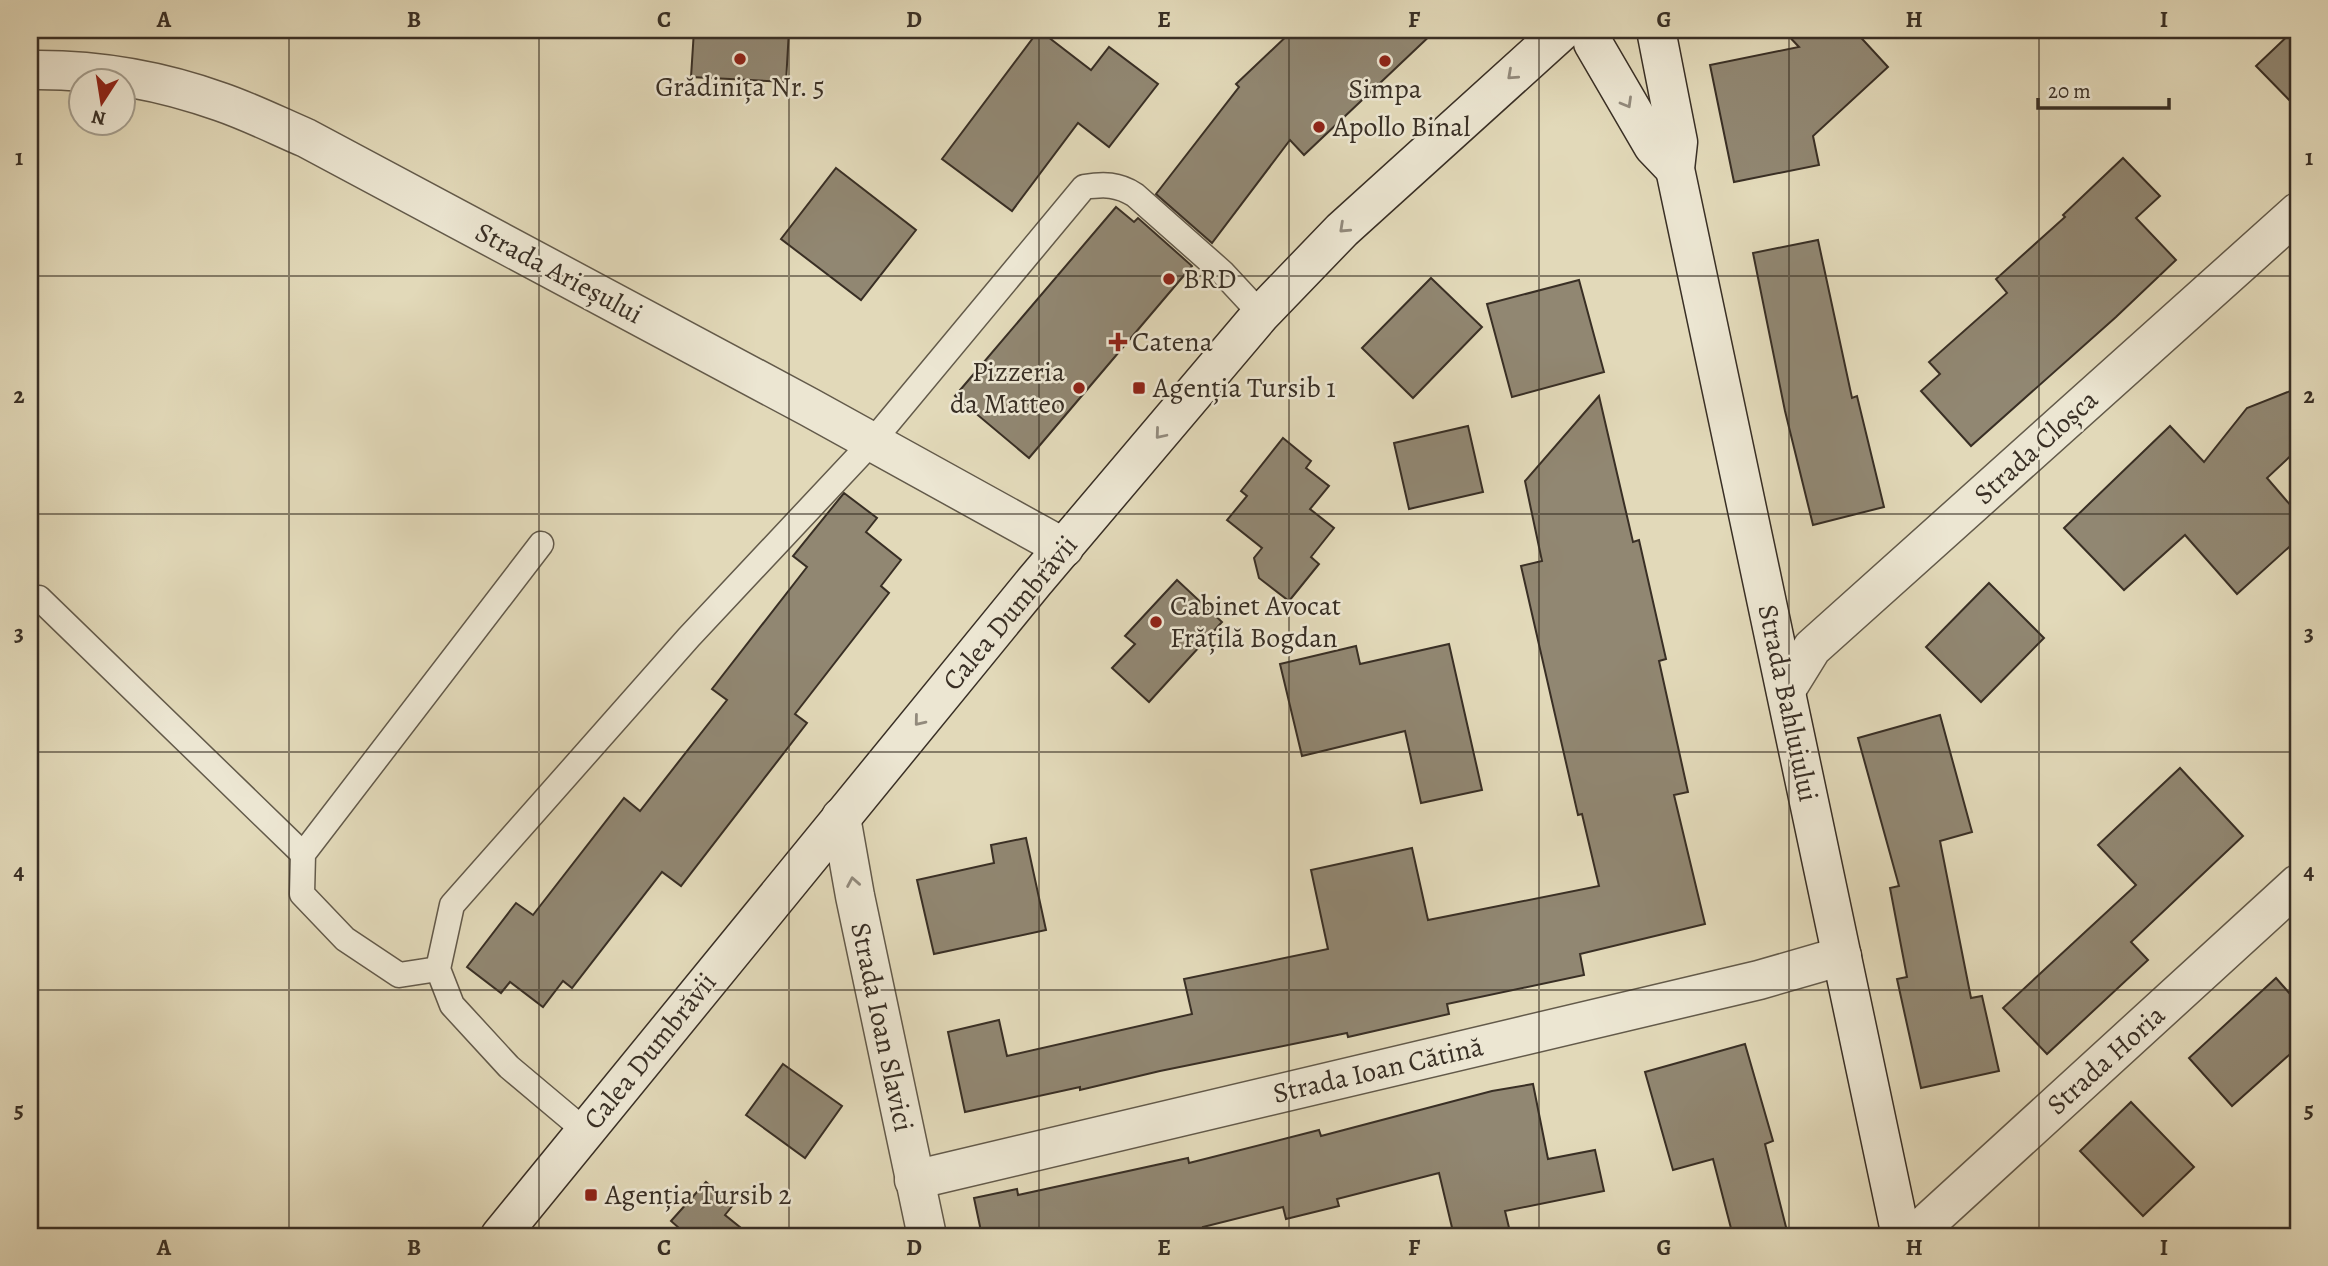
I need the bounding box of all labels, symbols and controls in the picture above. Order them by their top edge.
text: A [156,4,172,35]
text: B [407,4,421,35]
text: C [657,4,671,35]
text: D [906,4,922,35]
text: E [1157,4,1171,35]
text: F [1408,4,1421,35]
text: G [1656,4,1672,35]
text: H [1905,4,1923,35]
text: I [2160,4,2168,35]
marker: Grădinița Nr. 5 [732,51,748,67]
marker: Simpa [1377,53,1393,69]
north arrow [66,66,136,136]
scale bar [2038,66,2169,110]
one-way arrow [1507,67,1520,80]
place label: Grădinița Nr. 5 [655,68,825,106]
place label: Simpa [1348,70,1422,108]
text: 20 m [2048,77,2091,105]
one-way arrow [1619,95,1632,108]
text: N [89,103,108,132]
place label: Apollo Binal [1332,108,1470,146]
marker: Apollo Binal [1311,119,1327,135]
text: 1 [15,142,23,173]
text: 1 [2305,142,2313,173]
street label: Strada Arieșului [469,213,649,333]
one-way arrow [1339,220,1352,233]
place label: BRD [1183,260,1237,298]
marker: BRD [1161,271,1177,287]
place label: Catena [1132,323,1213,361]
marker: Catena [1110,334,1126,350]
place label: Pizzeria da Matteo [950,353,1065,423]
place label: Agenția Tursib 1 [1152,369,1336,407]
text: 2 [13,380,25,411]
marker: Pizzeria da Matteo [1071,380,1087,396]
marker: Agenția Tursib 1 [1131,380,1147,396]
text: 2 [2303,380,2315,411]
street label: Strada Cloșca [1966,381,2106,513]
one-way arrow [1156,426,1168,439]
street label: Calea Dumbrăvii [934,527,1086,699]
place label: Cabinet Avocat Frățilă Bogdan [1170,587,1341,657]
street label: Strada Bahluiului [1749,601,1827,805]
marker: Cabinet Avocat Frățilă Bogdan [1148,614,1164,630]
text: 3 [14,618,24,649]
text: 3 [2304,618,2314,649]
one-way arrow [915,714,928,726]
text: 4 [14,856,25,887]
text: 4 [2304,856,2315,887]
one-way arrow [846,876,861,888]
street label: Strada Ioan Slavici [841,919,923,1135]
street label: Calea Dumbrăvii [575,964,725,1138]
street label: Strada Horia [2039,997,2173,1123]
street label: Strada Ioan Cătină [1269,1027,1487,1113]
text: 5 [14,1094,24,1125]
text: 5 [2304,1094,2314,1125]
place label: Agenția Tursib 2 [604,1176,792,1214]
marker: Agenția Tursib 2 [583,1187,599,1203]
text: A [156,1232,172,1263]
text: B [407,1232,421,1263]
text: C [657,1232,671,1263]
text: D [906,1232,922,1263]
text: E [1157,1232,1171,1263]
text: F [1408,1232,1421,1263]
text: G [1656,1232,1672,1263]
text: H [1905,1232,1923,1263]
text: I [2160,1232,2168,1263]

